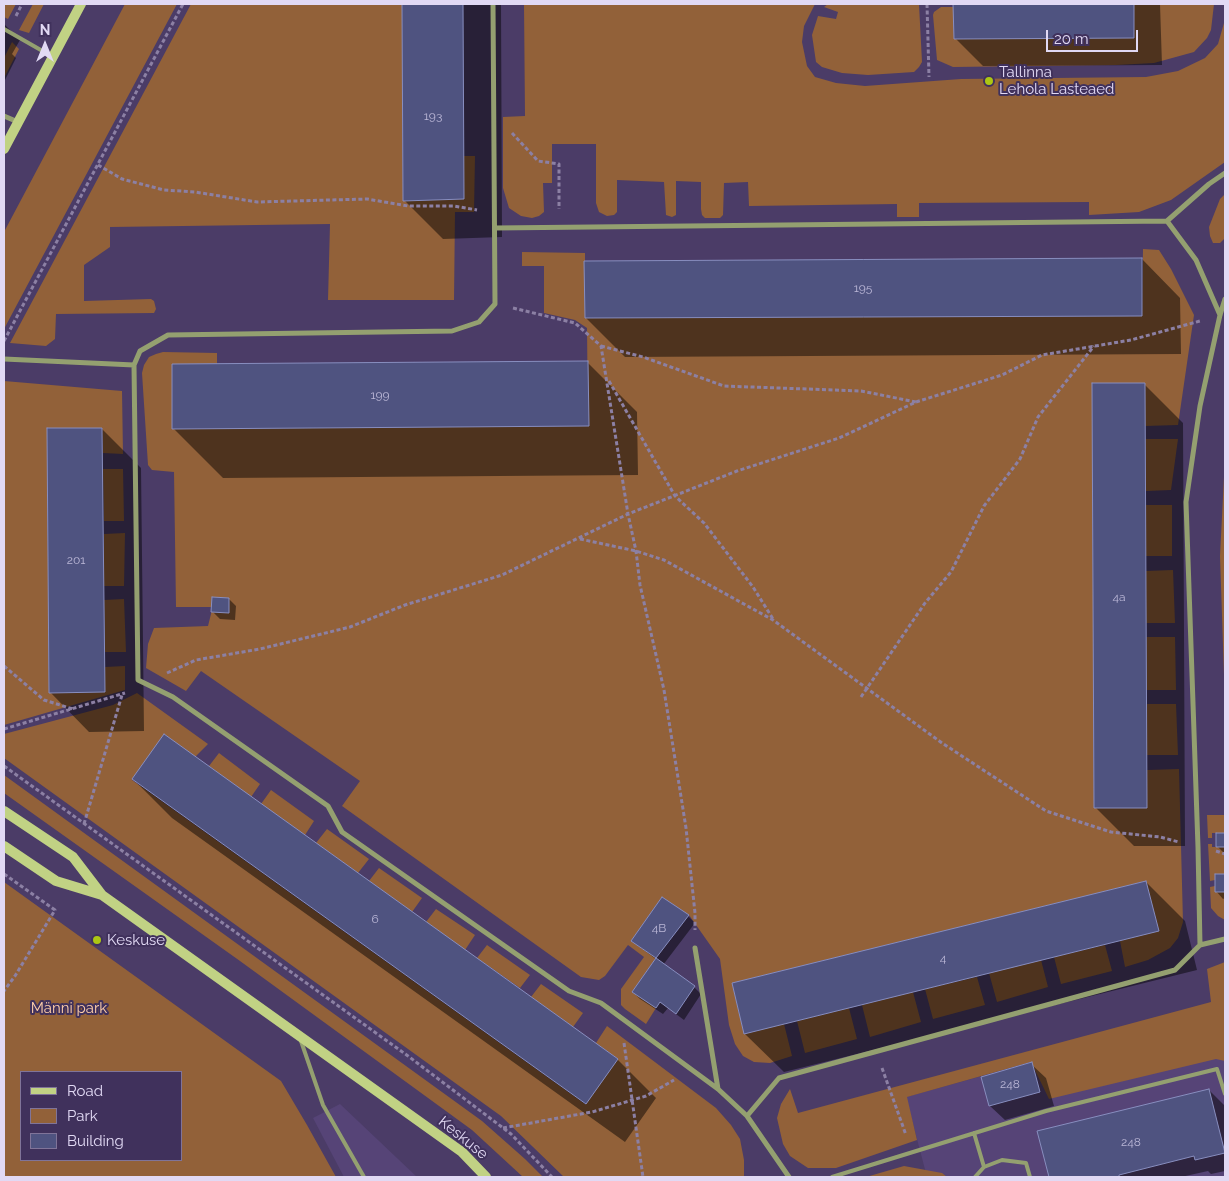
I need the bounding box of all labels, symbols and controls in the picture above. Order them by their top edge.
north arrow [20,20,70,70]
scale bar [1049,20,1142,52]
text: N [40,22,50,38]
text: 20 m [1054,30,1089,48]
place label: Tallinna Lehola Lasteaed [999,63,1114,98]
marker: Tallinna Lehola Lasteaed [983,75,995,87]
house number: 193 [424,109,442,123]
house number: 195 [854,281,872,295]
house number: 199 [370,388,390,402]
house number: 201 [67,553,85,567]
house number: 4a [1112,590,1126,604]
house number: 6 [371,912,379,926]
house number: 4B [652,921,666,935]
place label: Keskuse [107,931,165,949]
marker: Keskuse [91,934,103,946]
house number: 4 [940,951,946,965]
park label: Männi park [31,999,107,1017]
legend [20,1071,182,1161]
house number: 248 [1000,1077,1020,1091]
text: Road [67,1082,103,1100]
text: Park [67,1107,98,1125]
street label: Keskuse [435,1113,491,1163]
text: Building [67,1132,124,1150]
house number: 248 [1121,1135,1141,1149]

